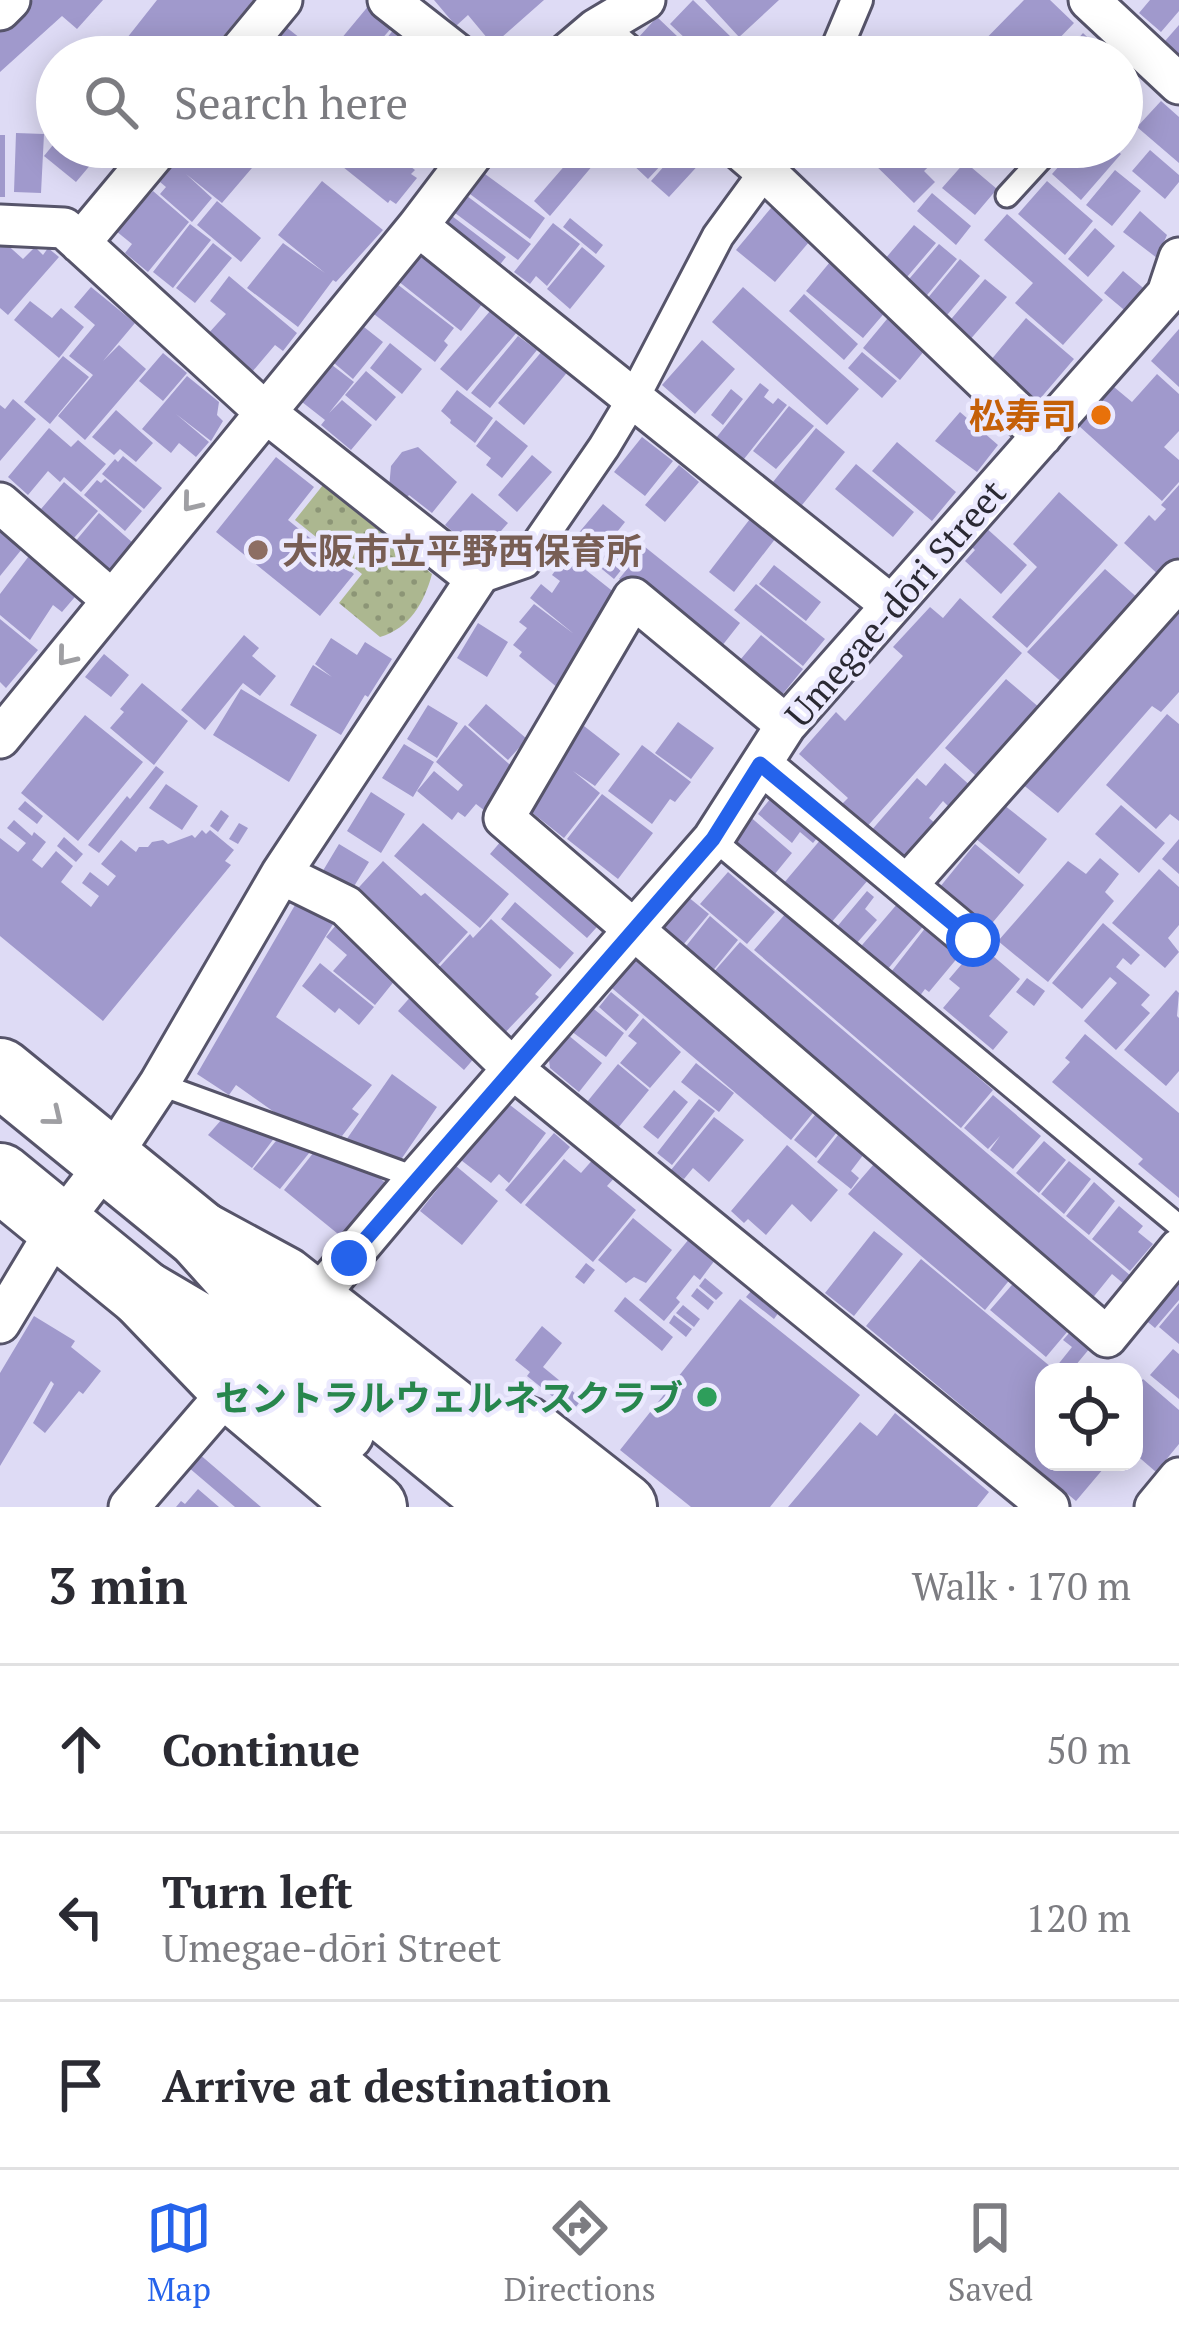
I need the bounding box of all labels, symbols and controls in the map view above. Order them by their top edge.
search box [36,36,1143,168]
icon: search [78,69,144,135]
text: Search here [174,72,408,132]
place label: 松寿司 [969,392,1077,439]
marker: 松寿司 [1088,402,1114,428]
street label: Umegae-dōri Street [775,469,1015,737]
one-way arrow [184,490,205,512]
place label: 大阪市立平野西保育所 [282,527,642,574]
marker: 大阪市立平野西保育所 [245,537,271,563]
one-way arrow [59,643,80,665]
route start [946,913,1000,967]
one-way arrow [40,1103,62,1124]
route end [322,1231,376,1285]
map controls [1035,1363,1143,1471]
button: locate [1035,1363,1143,1471]
place label: セントラルウェルネスクラブ [215,1374,683,1421]
marker: セントラルウェルネスクラブ [694,1384,720,1410]
text: 3 min [48,1551,188,1619]
text: Walk · 170 m [912,1559,1131,1611]
icon: ahead [48,1716,114,1782]
text: Continue [162,1719,360,1779]
text: 50 m [1046,1723,1131,1775]
text: Turn left [162,1861,353,1921]
icon: left [48,1884,114,1950]
text: 120 m [1026,1891,1131,1943]
text: Umegae-dōri Street [162,1921,501,1973]
icon: arrive [48,2052,114,2118]
text: Arrive at destination [162,2055,611,2115]
tab: Map [146,2195,212,2310]
tab: Directions [504,2195,656,2310]
tab: Saved [948,2195,1033,2310]

